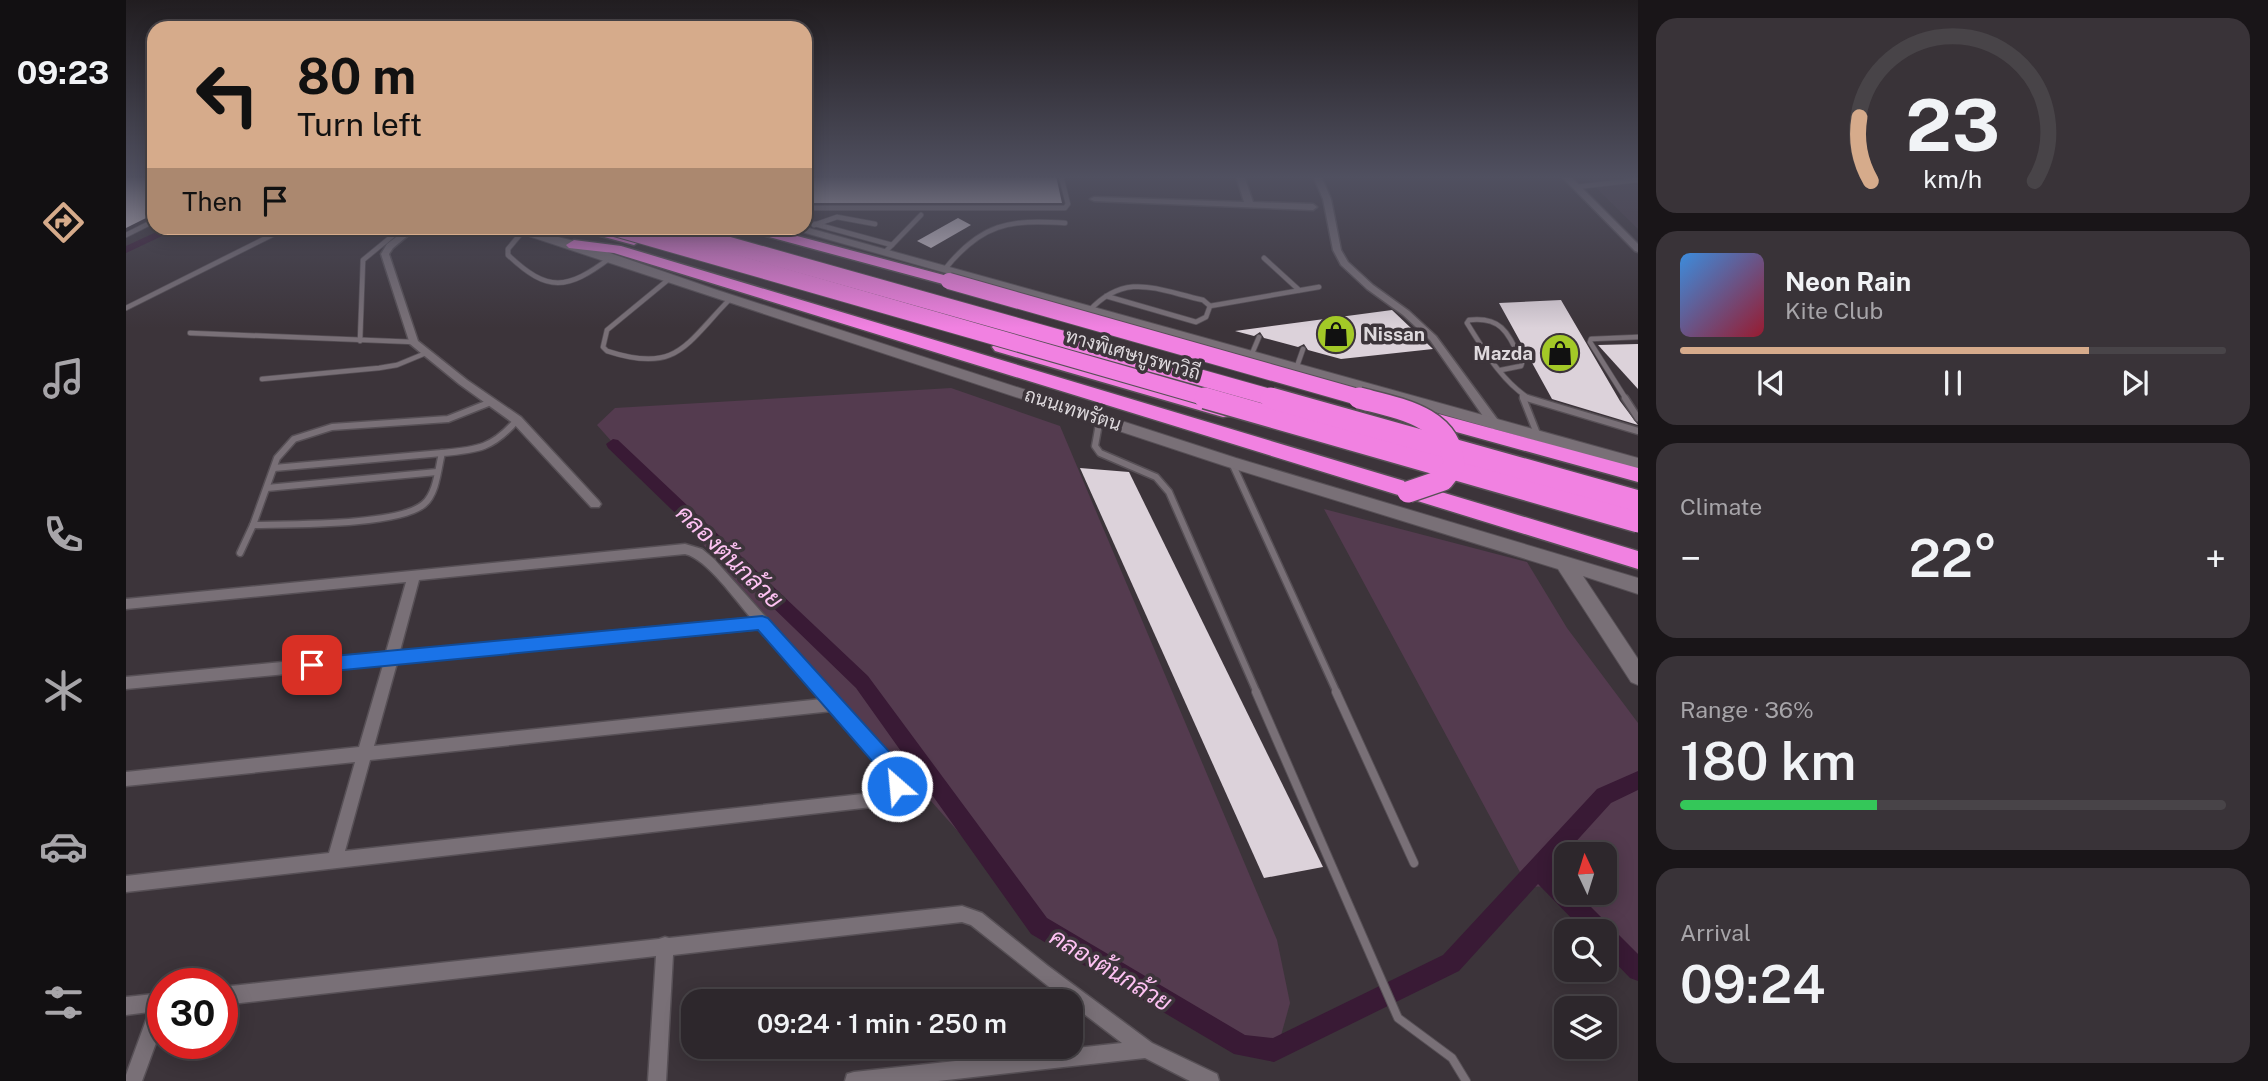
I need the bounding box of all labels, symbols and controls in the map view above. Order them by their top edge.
text: 80 m [297,47,416,105]
icon: left [182,49,273,140]
text: 09:23 [17,54,109,91]
text: 23 [1906,83,2000,168]
text: Turn left [297,106,422,143]
text: km/h [1924,164,1982,194]
icon: arrive [256,182,294,220]
text: Then [182,186,242,217]
icon: directions [39,198,88,247]
text: Neon Rain [1785,266,1911,297]
text: Kite Club [1785,297,1883,324]
shop icon: Nissan [1315,313,1357,355]
street label: ทางพิเศษบูรพาวิถี [1062,323,1203,387]
place label: Nissan [1363,323,1425,345]
shop icon: Mazda [1539,332,1581,374]
place label: Mazda [1473,342,1533,364]
icon: music [39,354,88,403]
icon: previous [1752,364,1790,402]
icon: pause [1934,364,1972,402]
icon: next [2116,364,2154,402]
street label: ถนนเทพรัตน [1022,383,1124,435]
text: Climate [1680,493,1762,520]
water label: คลองต้นกล้วย [671,498,789,614]
icon: phone [39,510,88,559]
text: 22° [1909,528,1997,589]
text: − [1680,536,1701,581]
text: + [2205,536,2226,581]
pin [282,635,342,695]
icon: arrive [293,646,331,684]
icon: climate [39,666,88,715]
text: Range · 36% [1680,696,1814,723]
text: 180 km [1680,731,1856,792]
position arrow [860,749,934,823]
icon: car [39,822,88,871]
north arrow [1554,842,1617,905]
map controls [1554,842,1617,1059]
button: search [1554,919,1617,982]
text: Arrival [1680,919,1751,946]
water label: คลองต้นกล้วย [1045,922,1177,1016]
text: 09:24 [1680,954,1826,1015]
speed limit sign: 30 [147,968,238,1059]
icon: filters [39,978,88,1027]
button: layers [1554,996,1617,1059]
text: 09:24 · 1 min · 250 m [757,1008,1007,1039]

